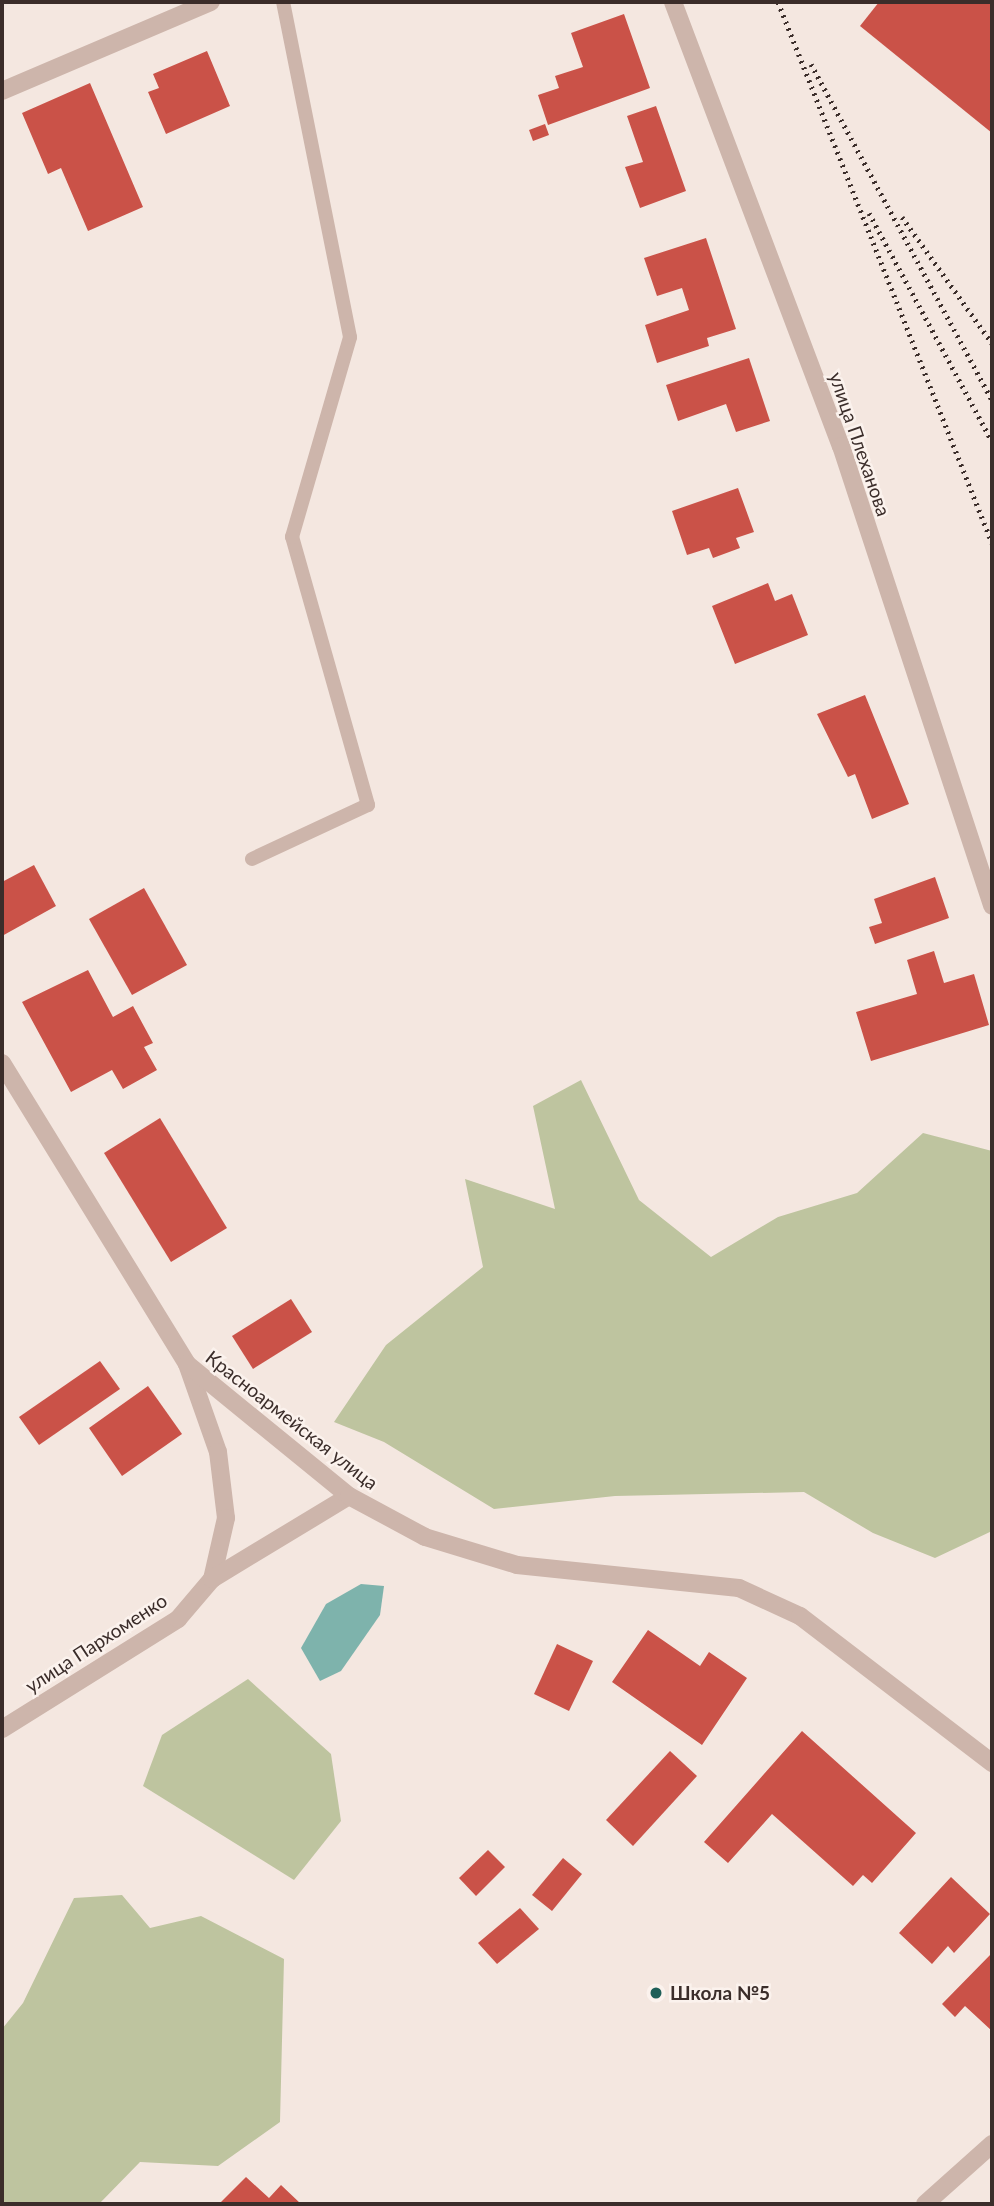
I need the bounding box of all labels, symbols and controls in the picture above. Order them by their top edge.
street label: улица Плеханова [825,369,895,519]
street label: Красноармейская улица [201,1346,383,1494]
street label: улица Пархоменко [21,1589,171,1697]
place label: Школа №5 [670,1982,770,2004]
marker: Школа №5 [648,1985,664,2001]

